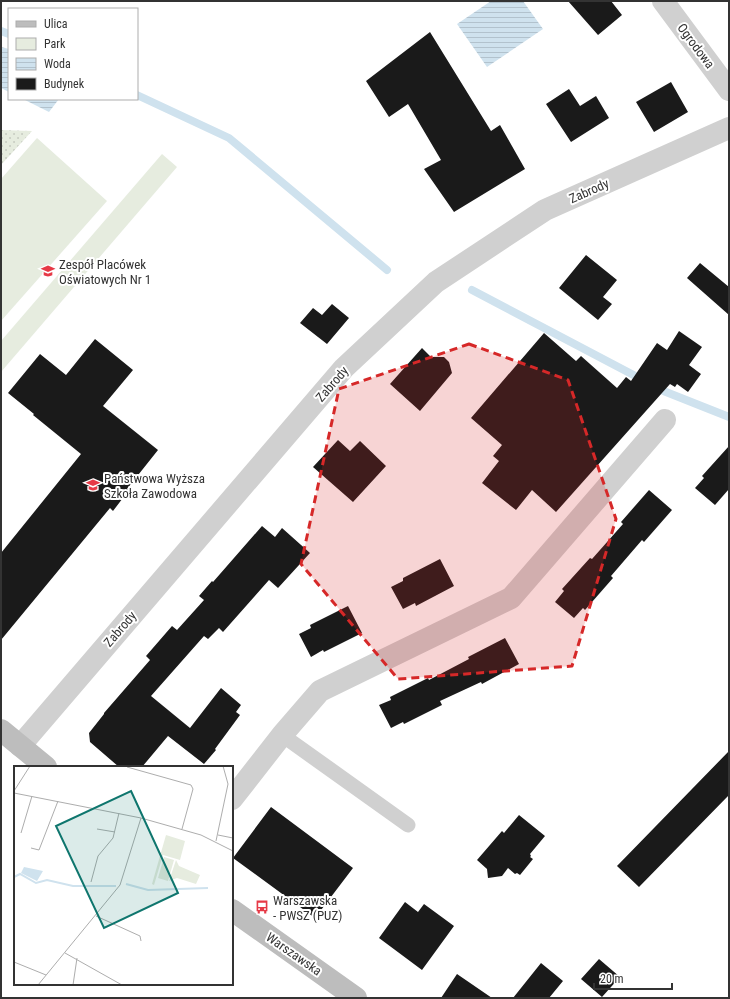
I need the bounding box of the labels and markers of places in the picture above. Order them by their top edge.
place label: Zespół Placówek Oświatowych Nr 1 [59,257,151,287]
school or university icon: Zespół Placówek Oświatowych Nr 1 [40,263,56,279]
place label: Państwowa Wyższa Szkoła Zawodowa [104,471,205,501]
school or university icon: Państwowa Wyższa Szkoła Zawodowa [85,477,101,493]
place label: Warszawska - PWSZ (PUZ) [273,893,342,923]
bus stop icon: Warszawska - PWSZ (PUZ) [254,899,270,915]

